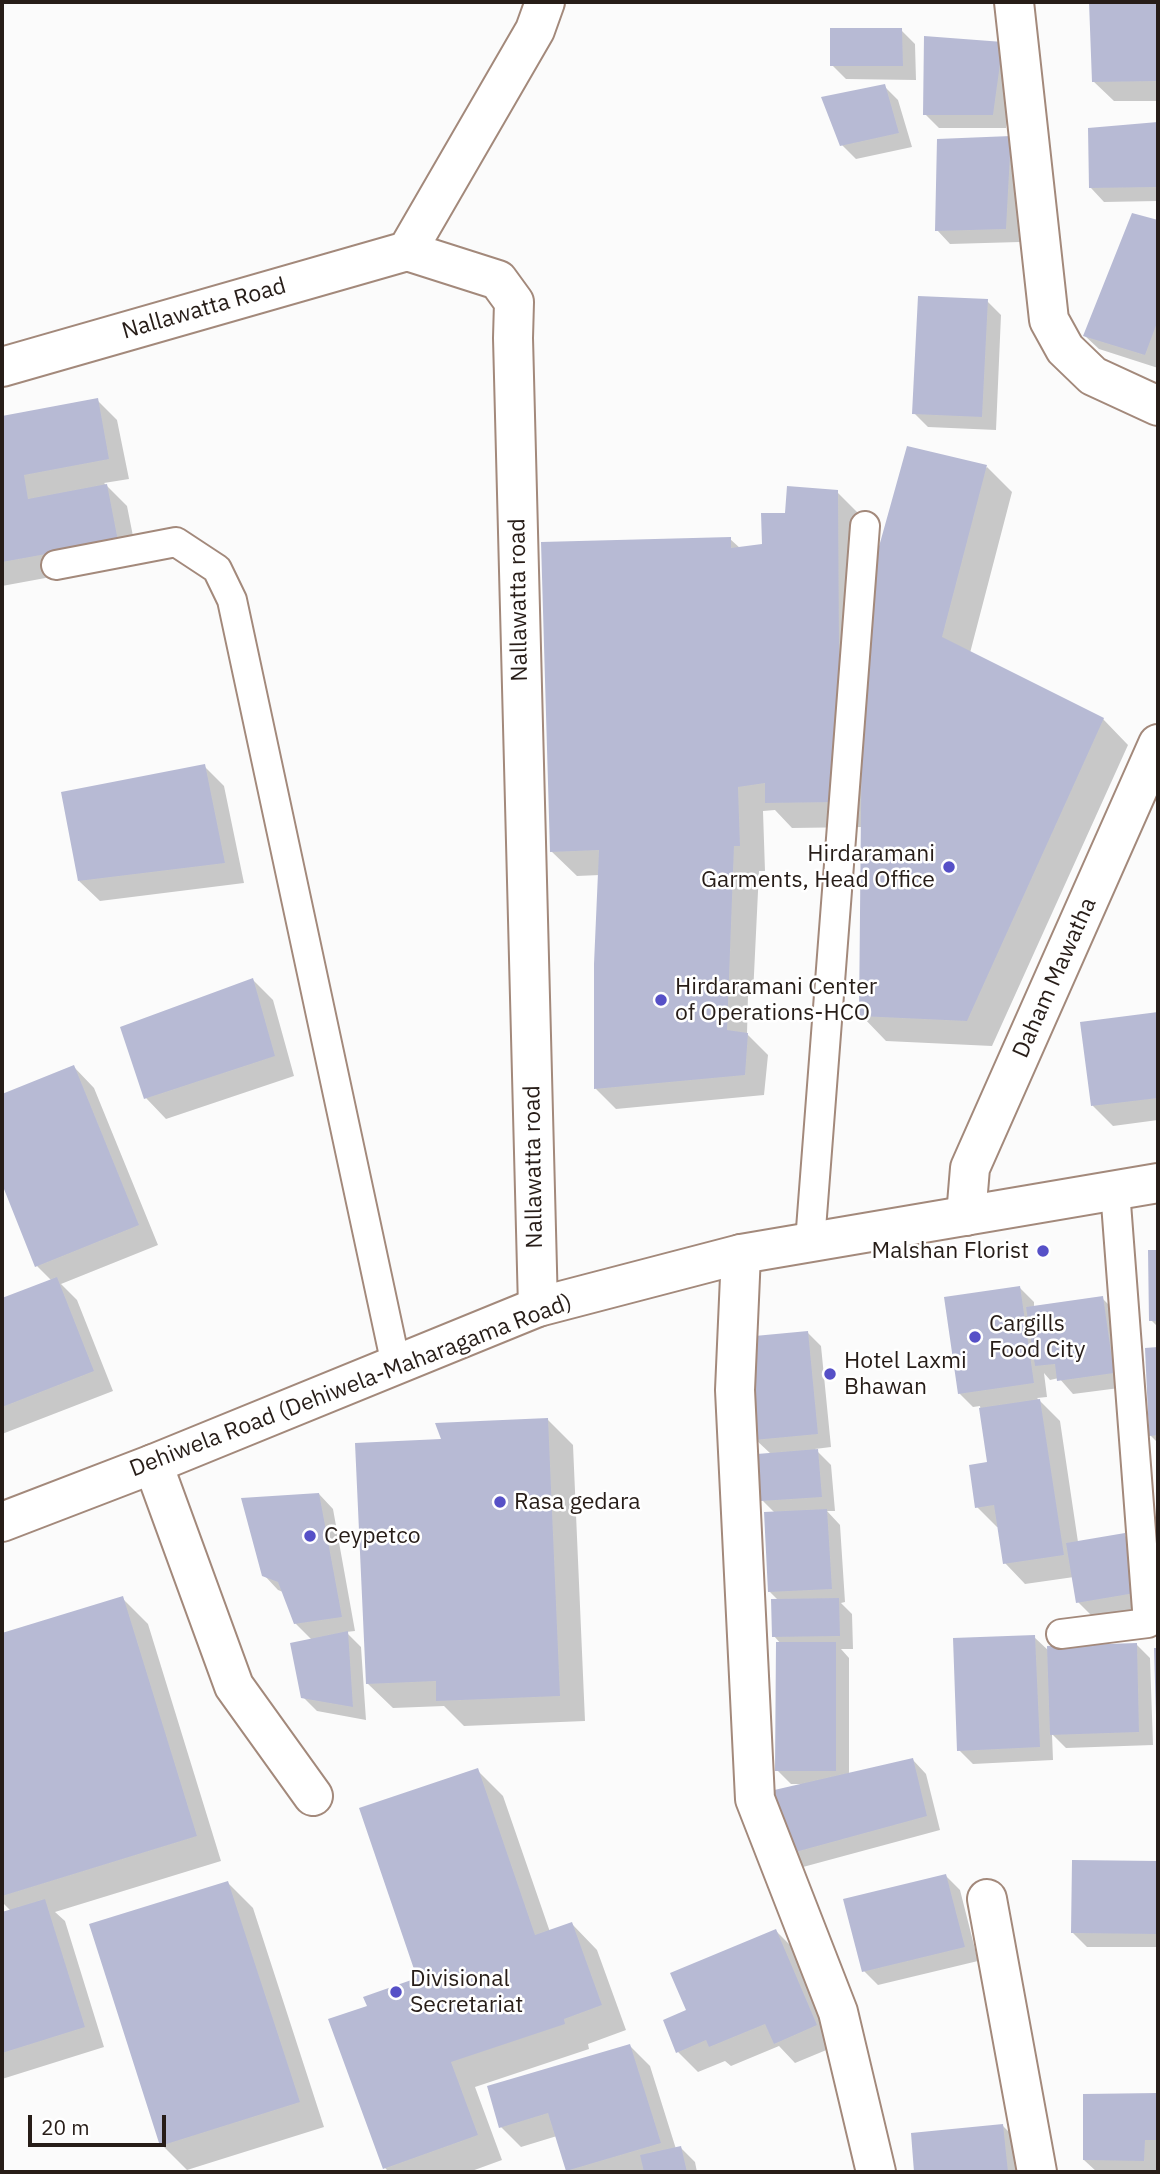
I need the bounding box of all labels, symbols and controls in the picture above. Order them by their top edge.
street label: Nallawatta Road [119,272,289,346]
street label: Nallawatta road [504,518,534,682]
place label: Hirdaramani Garments, Head Office [701,840,935,894]
marker: Hirdaramani Garments, Head Office [941,859,957,875]
street label: Daham Mawatha [1007,894,1103,1062]
place label: Hirdaramani Center of Operations-HCO [675,973,877,1027]
marker: Hirdaramani Center of Operations-HCO [653,992,669,1008]
street label: Nallawatta road [519,1085,549,1249]
place label: Malshan Florist [871,1237,1029,1265]
marker: Malshan Florist [1035,1243,1051,1259]
street label: Dehiwela Road (Dehiwela-Maharagama Road) [126,1289,576,1483]
place label: Cargills Food City [989,1310,1085,1364]
marker: Cargills Food City [967,1329,983,1345]
place label: Hotel Laxmi Bhawan [844,1347,967,1401]
marker: Hotel Laxmi Bhawan [822,1366,838,1382]
place label: Rasa gedara [514,1488,641,1516]
marker: Rasa gedara [492,1494,508,1510]
place label: Ceypetco [324,1522,421,1550]
marker: Ceypetco [302,1528,318,1544]
place label: Divisional Secretariat [410,1965,523,2019]
marker: Divisional Secretariat [388,1984,404,2000]
scale bar [32,2100,170,2144]
text: 20 m [41,2113,90,2141]

